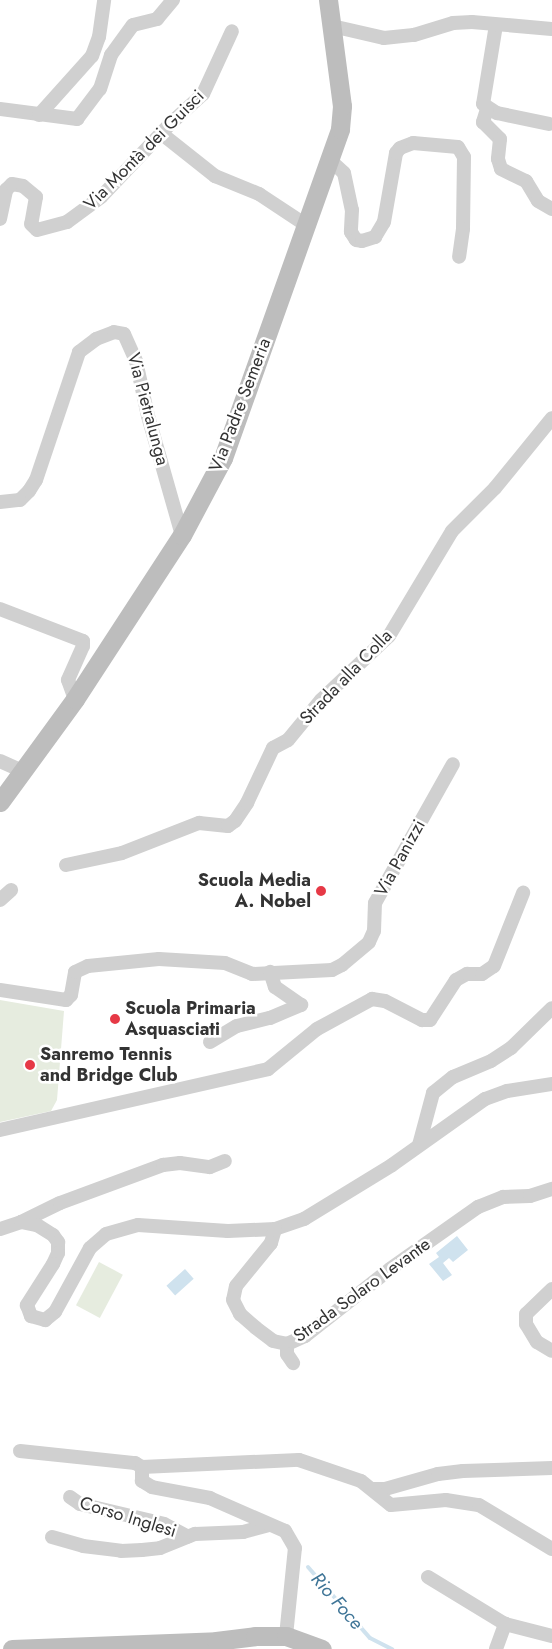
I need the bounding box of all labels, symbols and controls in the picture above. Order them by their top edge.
street label: Via Montà dei Guisci [79,85,209,215]
street label: Via Padre Semeria [205,335,275,475]
street label: Via Pietralunga [123,350,173,468]
street label: Strada alla Colla [295,625,397,729]
street label: Via Panizzi [370,816,430,900]
place label: Scuola Media A. Nobel [198,870,311,912]
marker: Scuola Media A. Nobel [315,885,327,897]
place label: Scuola Primaria Asquasciati [125,998,256,1040]
marker: Scuola Primaria Asquasciati [109,1013,121,1025]
place label: Sanremo Tennis and Bridge Club [40,1044,178,1086]
marker: Sanremo Tennis and Bridge Club [24,1059,36,1071]
street label: Strada Solaro Levante [289,1233,435,1347]
street label: Corso Inglesi [77,1492,179,1542]
water label: Rio Foce [306,1568,368,1634]

